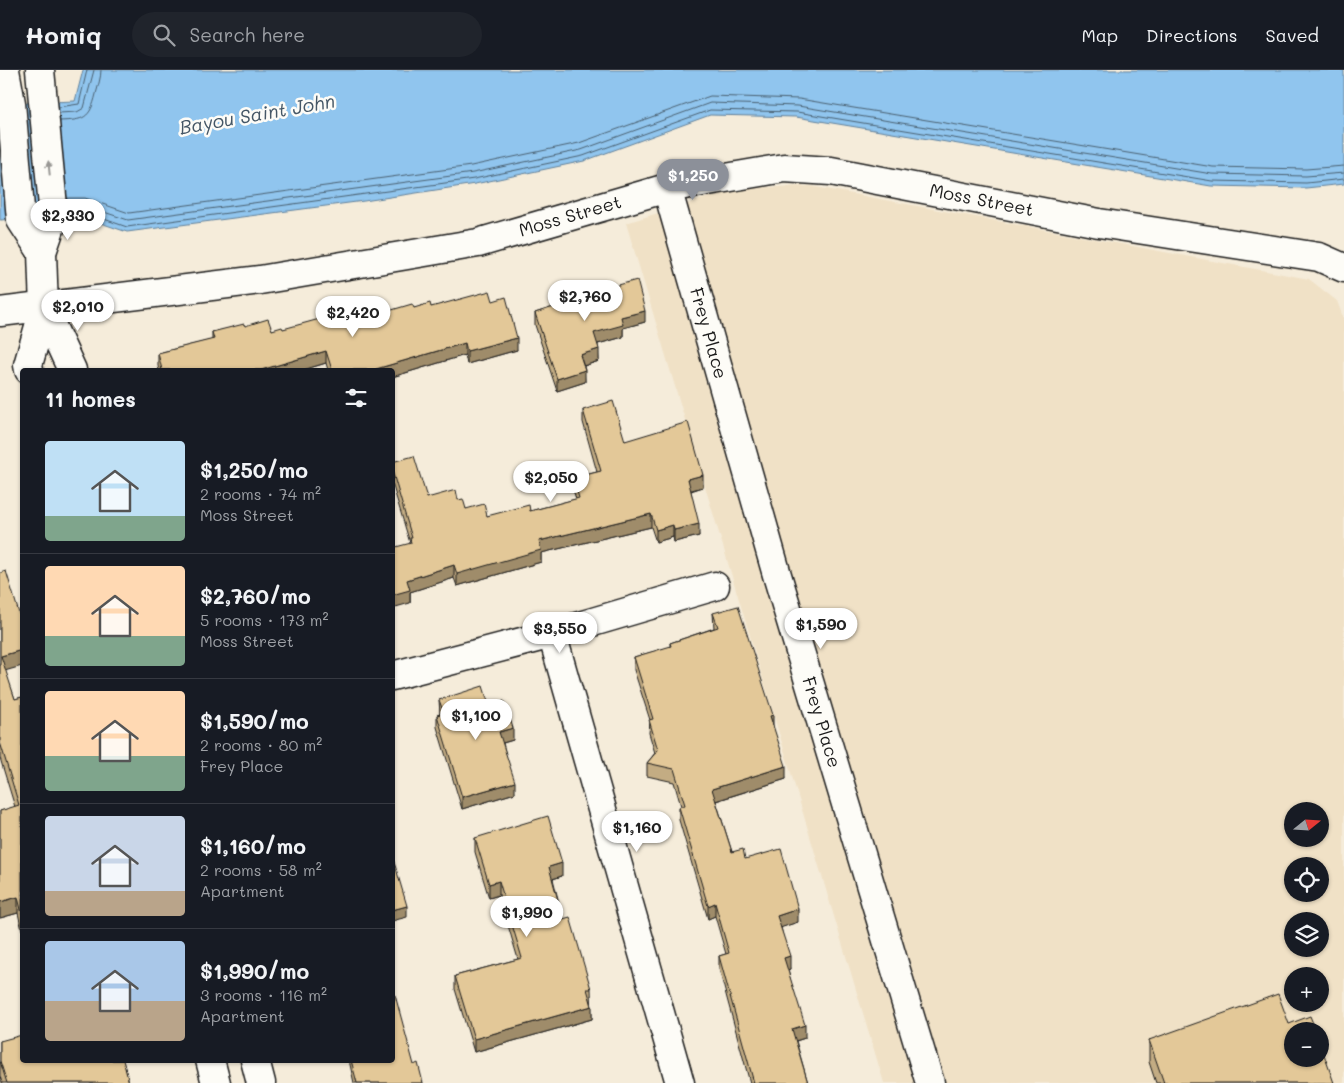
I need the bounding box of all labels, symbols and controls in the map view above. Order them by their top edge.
search box [132,12,482,57]
text: Homiq [25,19,102,50]
icon: search [150,21,178,49]
text: Search here [190,22,305,47]
text: Map [1081,23,1118,47]
text: Directions [1146,23,1238,47]
text: Saved [1266,23,1319,47]
water label: Bayou Saint John [177,88,337,139]
pin: $1,250 [652,158,734,201]
one-way arrow [45,160,53,176]
text: $1,250 [668,164,718,185]
street label: Moss Street [928,177,1036,221]
street label: Moss Street [516,189,624,242]
pin: $2,330 [27,198,109,241]
text: $2,330 [41,204,95,225]
pin: $2,760 [544,280,626,322]
text: $2,760 [559,285,611,306]
street label: Frey Place [685,285,734,381]
pin: $2,010 [37,290,119,332]
text: $2,010 [52,295,104,316]
pin: $2,420 [312,296,394,338]
text: $2,420 [326,301,380,322]
icon: filters [342,384,370,412]
text: 11 homes [45,385,136,412]
text: $1,250/mo [200,456,308,483]
pin: $2,050 [510,460,592,503]
icon: home [85,461,145,521]
text: $2,050 [524,466,578,487]
text: 2 rooms · 74 m² [200,483,321,504]
text: Moss Street [200,504,294,525]
text: $2,760/mo [200,582,311,609]
icon: home [85,586,145,646]
pin: $1,590 [780,608,862,650]
text: 5 rooms · 173 m² [200,609,329,630]
pin: $3,550 [519,612,601,654]
text: $1,590 [795,613,847,634]
text: $3,550 [533,617,587,638]
text: Moss Street [200,630,294,651]
street label: Frey Place [797,673,847,770]
pin: $1,100 [435,698,517,741]
text: $1,100 [451,704,501,725]
text: $1,590/mo [200,707,309,734]
icon: home [85,711,145,771]
text: 2 rooms · 80 m² [200,734,322,755]
text: Frey Place [200,755,283,776]
north arrow [1284,802,1329,848]
map controls [1284,802,1329,1067]
pin: $1,160 [596,810,678,853]
text: $1,160 [613,816,661,837]
text: $1,160/mo [200,832,306,859]
icon: home [85,836,145,896]
button: locate [1284,857,1329,902]
text: 2 rooms · 58 m² [200,859,322,880]
text: Apartment [200,880,285,901]
pin: $1,990 [486,896,568,938]
text: $1,990 [501,901,553,922]
button: layers [1284,912,1329,957]
text: $1,990/mo [200,957,309,984]
icon: home [85,961,145,1021]
button: + [1284,967,1329,1012]
text: 3 rooms · 116 m² [200,984,327,1005]
text: Apartment [200,1005,285,1026]
button: − [1284,1022,1329,1067]

